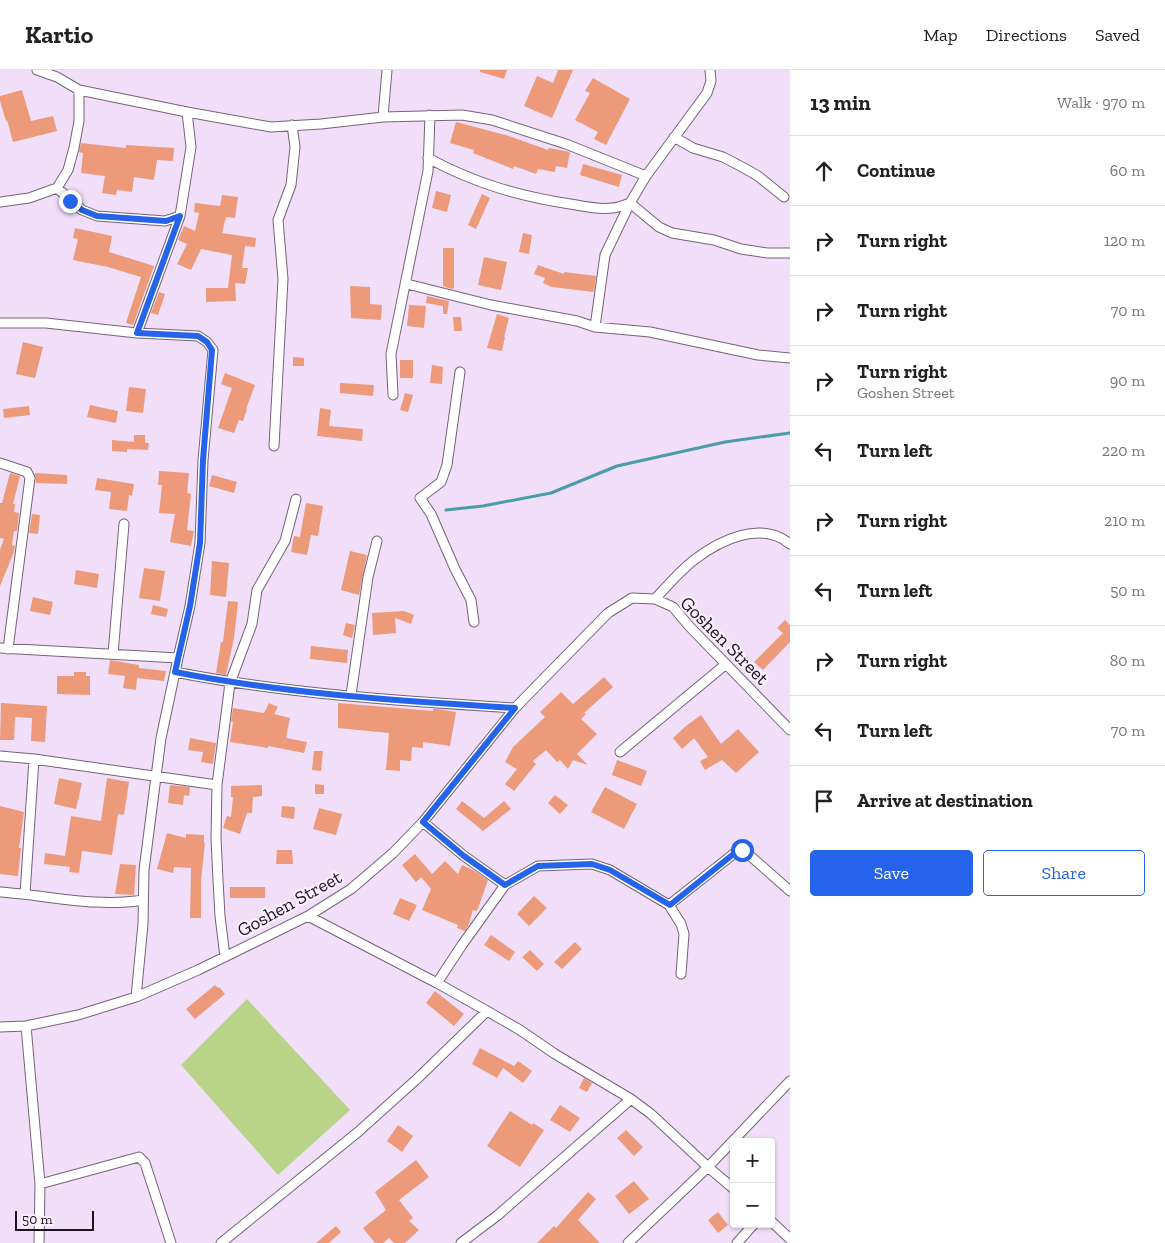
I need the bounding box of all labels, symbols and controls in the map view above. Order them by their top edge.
text: Kartio [25,20,93,49]
text: Map [923,24,958,46]
text: Directions [986,24,1067,46]
text: Saved [1095,24,1140,46]
text: 13 min [810,90,871,115]
text: Walk · 970 m [1057,93,1145,112]
icon: ahead [810,157,838,185]
text: Continue [857,159,935,182]
text: 60 m [1110,161,1145,180]
route end [59,190,82,213]
icon: right [810,227,838,255]
text: Turn right [857,229,947,252]
text: 120 m [1104,231,1145,250]
icon: right [810,297,838,325]
text: Turn right [857,299,947,322]
text: 70 m [1111,301,1145,320]
text: Turn right [857,360,947,383]
icon: right [810,367,838,395]
text: 90 m [1110,371,1145,390]
text: Goshen Street [857,383,955,402]
icon: left [810,437,838,465]
text: Turn left [857,439,932,462]
text: 220 m [1102,441,1145,460]
icon: right [810,507,838,535]
text: Turn right [857,509,947,532]
text: 210 m [1104,511,1145,530]
icon: left [810,577,838,605]
text: Turn left [857,579,932,602]
text: 50 m [1110,581,1145,600]
street label: Goshen Street [675,591,774,690]
icon: right [810,647,838,675]
text: Turn right [857,649,947,672]
text: 80 m [1110,651,1145,670]
icon: left [810,717,838,745]
text: Turn left [857,719,932,742]
text: 70 m [1111,721,1145,740]
icon: arrive [810,787,838,815]
text: Arrive at destination [857,789,1033,812]
route start [731,839,754,862]
button: Save [810,850,973,896]
button: Share [983,850,1145,896]
street label: Goshen Street [233,865,346,942]
map controls [730,1138,775,1228]
button: + [730,1138,775,1183]
button: − [730,1183,775,1228]
scale bar [15,1208,94,1231]
text: 50 m [22,1211,53,1228]

